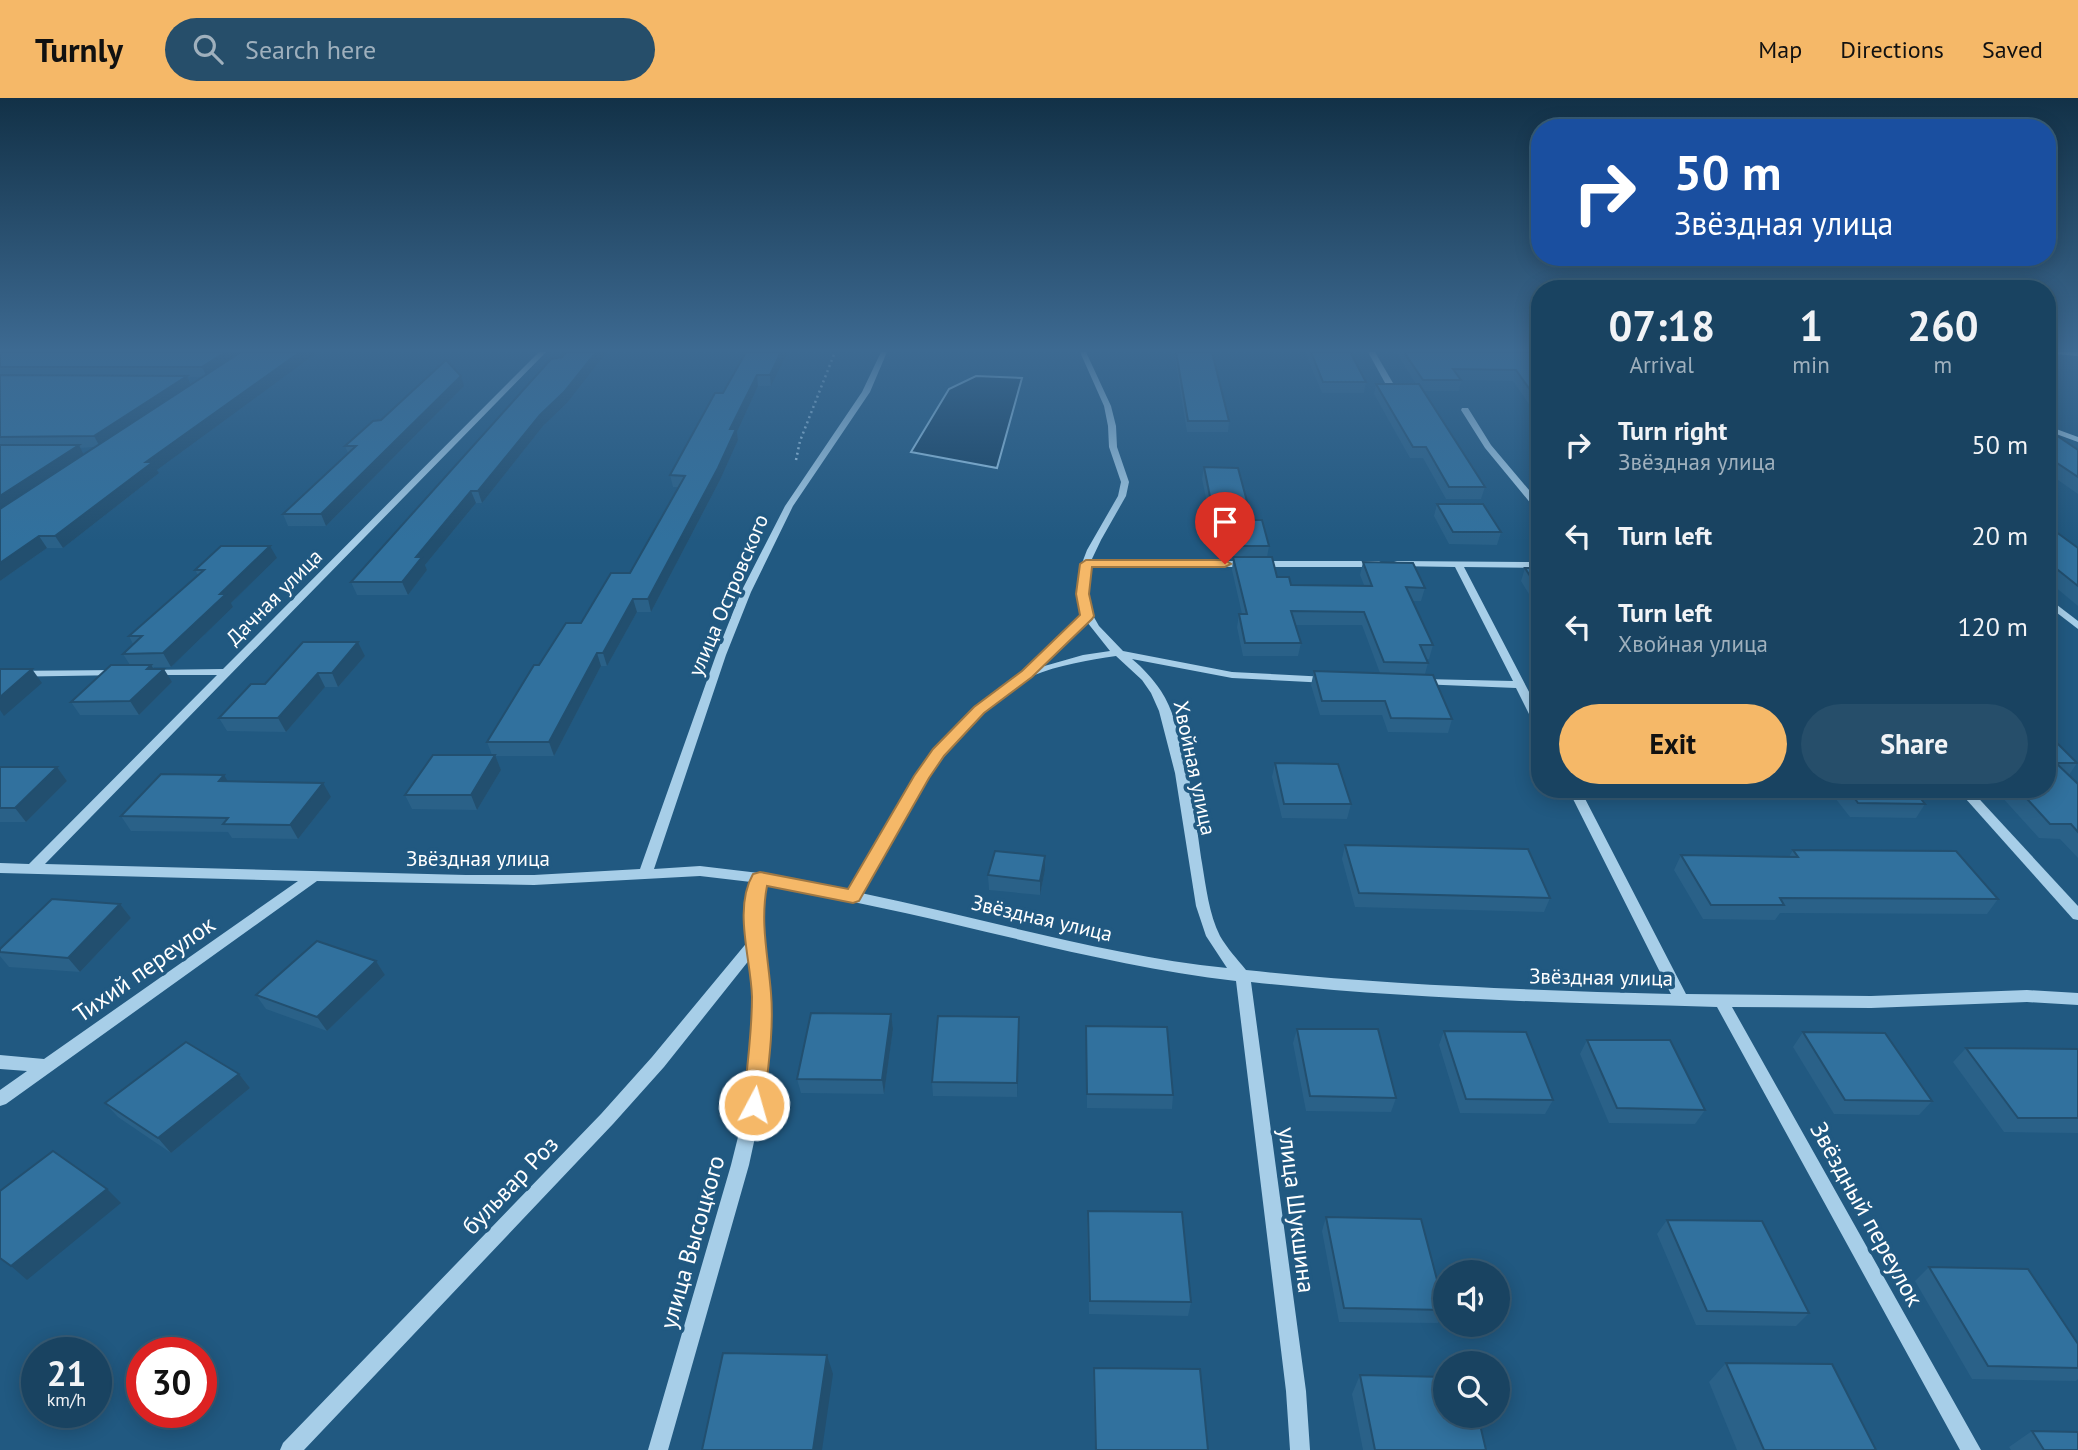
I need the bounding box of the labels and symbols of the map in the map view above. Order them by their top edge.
pin [1195,492,1255,564]
street label: улица Островского [682,510,774,680]
street label: Дачная улица [220,543,328,651]
street label: Хвойная улица [1168,698,1222,838]
street label: Звёздная улица [406,845,550,872]
street label: Звёздная улица [969,889,1115,947]
street label: Тихий переулок [67,908,221,1029]
street label: Звёздная улица [1529,962,1673,992]
position arrow [717,1068,791,1142]
street label: Звёздный переулок [1803,1116,1931,1312]
street label: улица Шукшина [1271,1125,1323,1295]
street label: бульвар Роз [455,1129,565,1241]
street label: улица Высоцкого [652,1152,732,1332]
speed limit sign: 30 [126,1337,217,1428]

